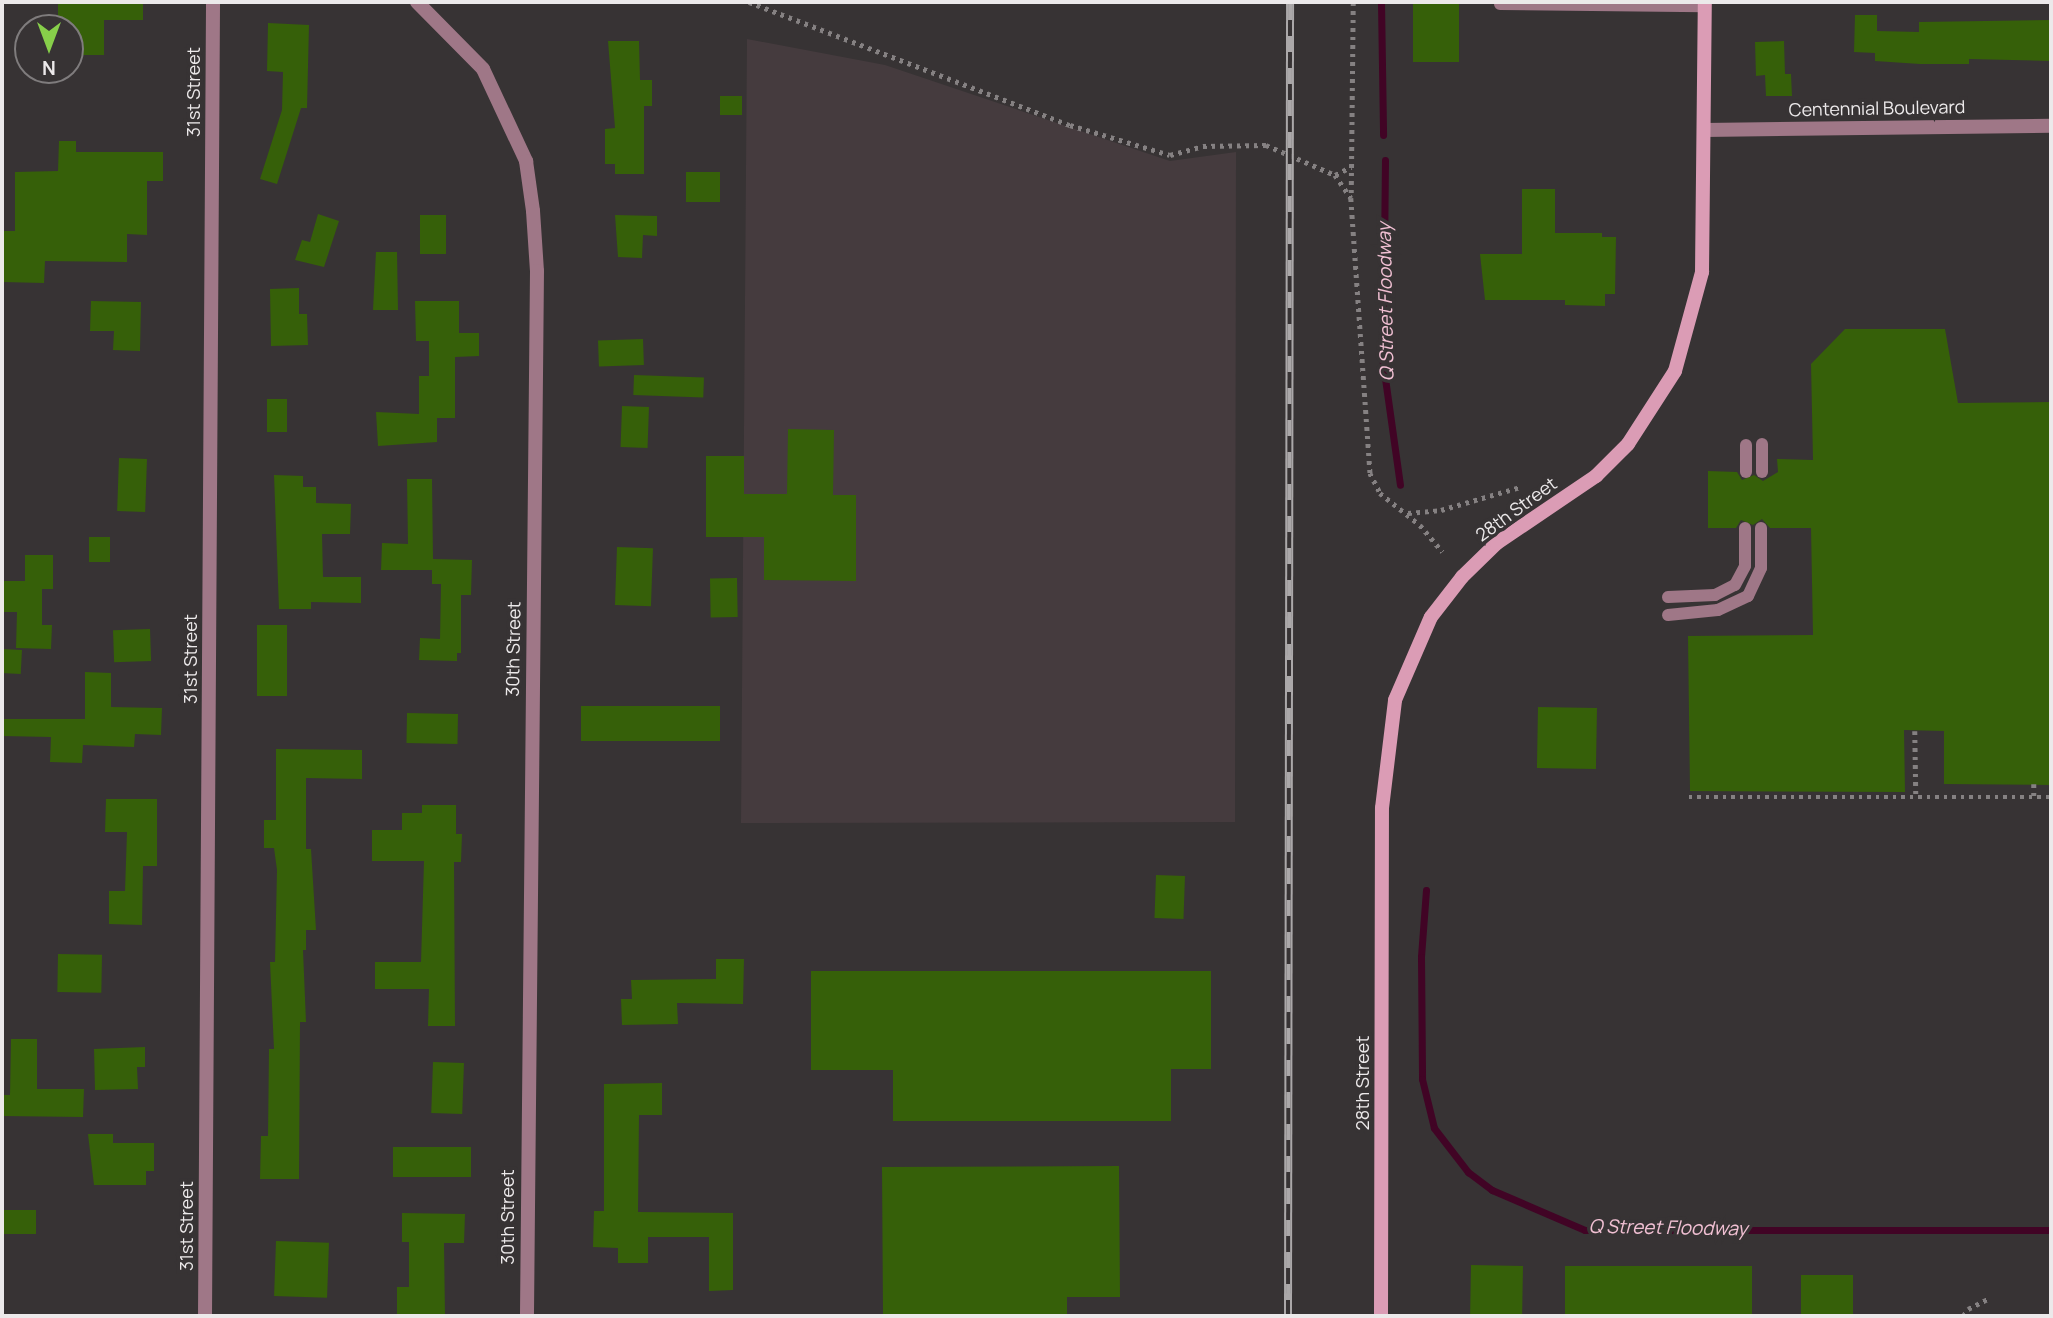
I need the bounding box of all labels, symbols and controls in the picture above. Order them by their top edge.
north arrow [14,14,84,84]
street label: 31st Street [182,47,204,137]
text: N [42,55,56,81]
street label: Centennial Boulevard [1789,96,1965,120]
water label: Q Street Floodway [1373,222,1399,382]
street label: 28th Street [1471,472,1561,546]
street label: 30th Street [501,601,525,697]
street label: 31st Street [179,614,201,704]
street label: 28th Street [1351,1035,1373,1131]
street label: 30th Street [496,1169,518,1265]
street label: 31st Street [175,1181,197,1271]
water label: Q Street Floodway [1588,1215,1748,1241]

